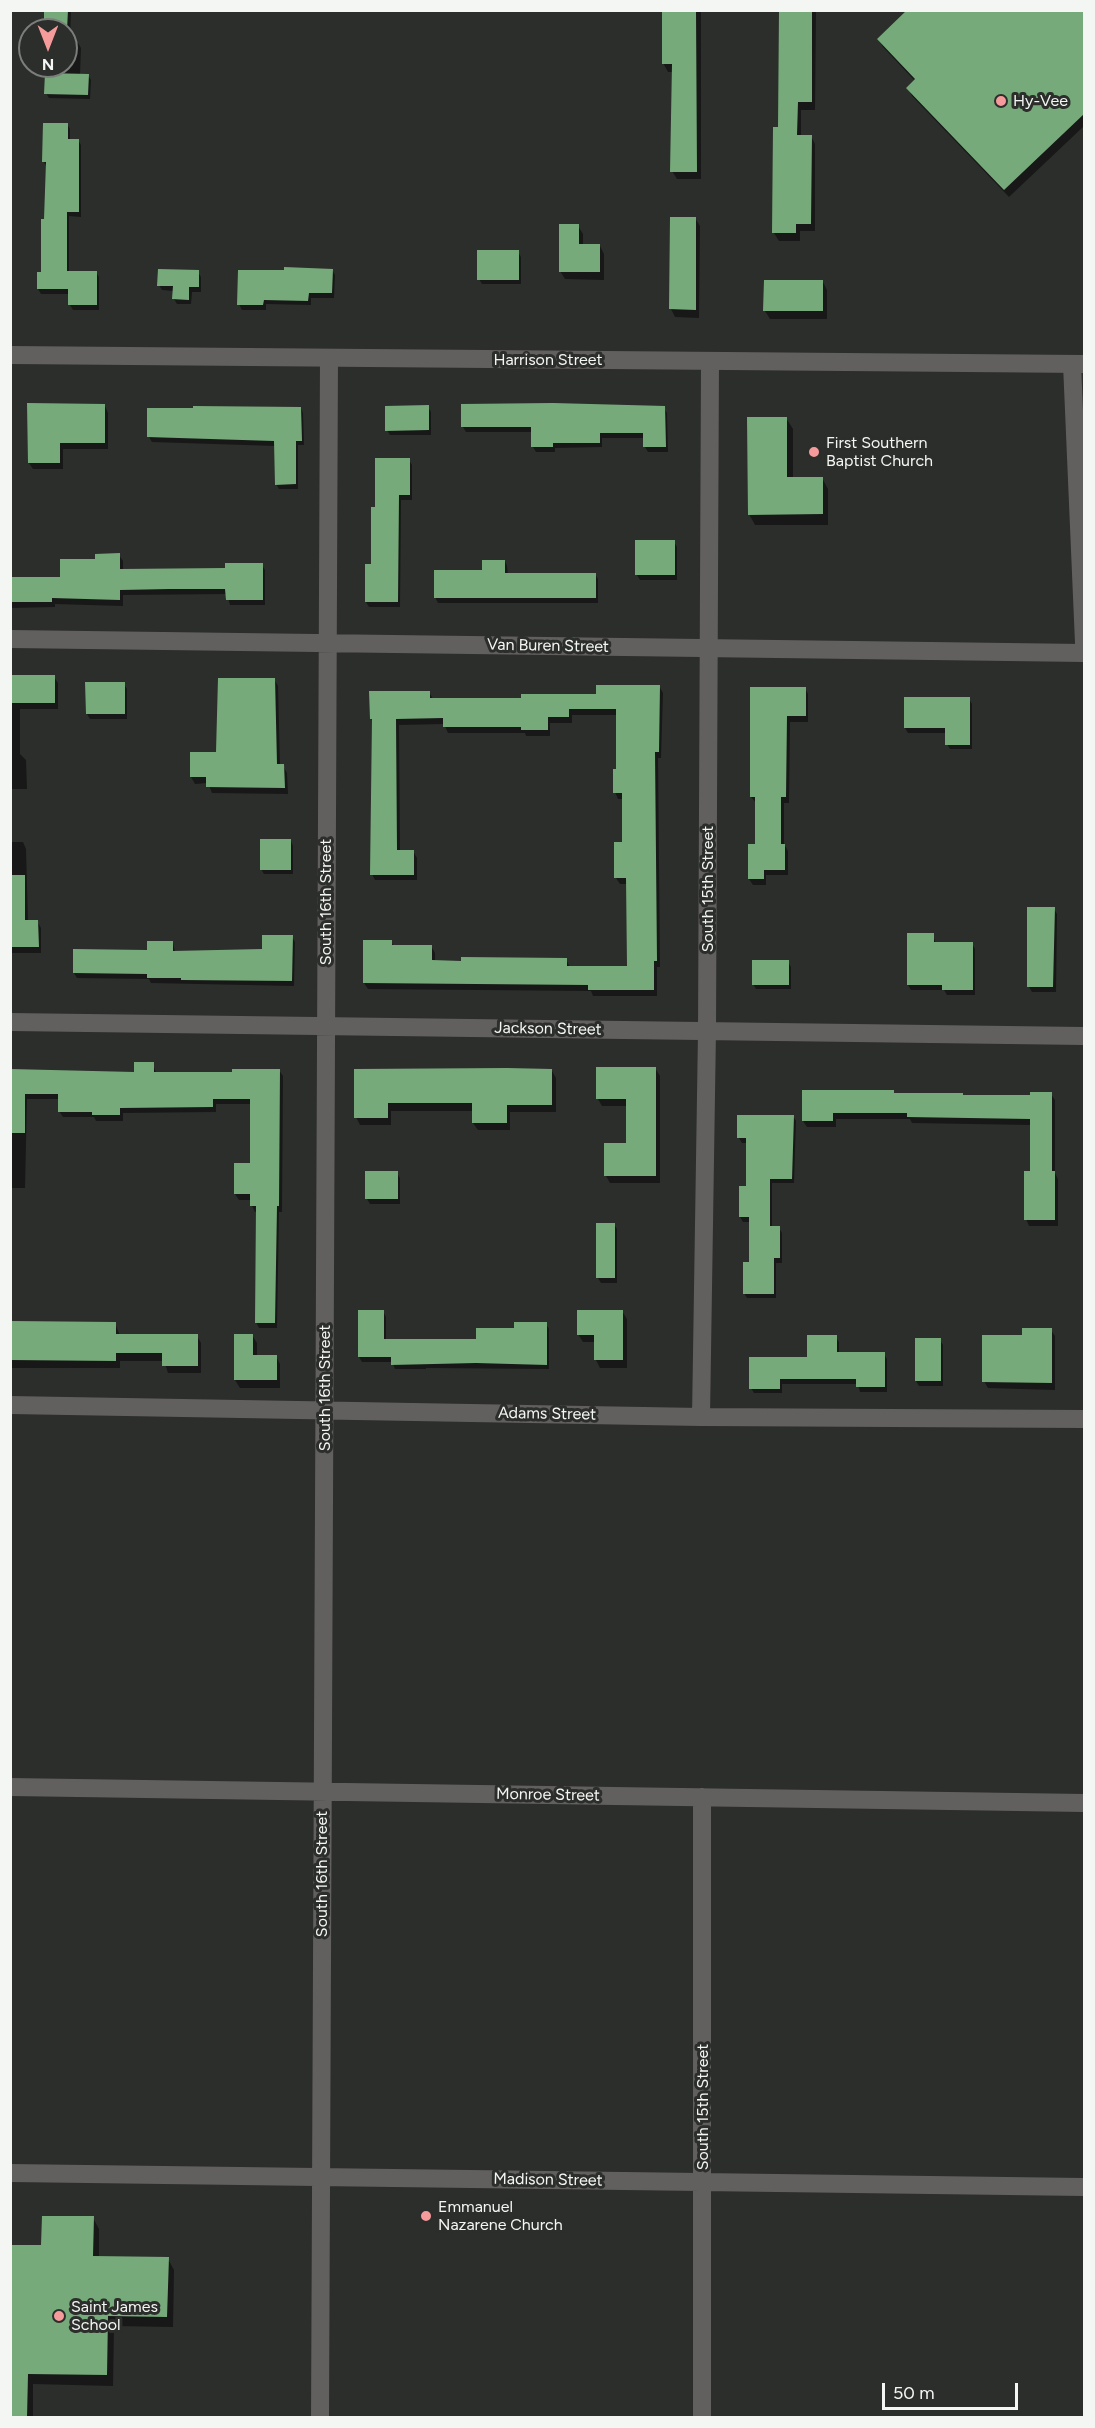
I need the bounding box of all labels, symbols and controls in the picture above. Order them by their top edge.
north arrow [18,18,78,78]
text: N [42,55,54,74]
place label: Hy-Vee [1013,91,1068,111]
marker: Hy-Vee [994,94,1008,108]
street label: Harrison Street [493,350,603,370]
place label: First Southern Baptist Church [826,433,933,471]
marker: First Southern Baptist Church [807,445,821,459]
street label: Van Buren Street [487,635,609,657]
street label: South 15th Street [698,826,718,952]
street label: South 16th Street [316,839,336,965]
street label: Jackson Street [494,1018,602,1040]
street label: South 16th Street [315,1325,335,1451]
street label: Adams Street [498,1404,596,1424]
street label: Monroe Street [496,1784,600,1806]
street label: South 16th Street [312,1811,332,1937]
street label: South 15th Street [693,2044,713,2170]
street label: Madison Street [493,2169,603,2191]
place label: Emmanuel Nazarene Church [438,2197,563,2235]
marker: Emmanuel Nazarene Church [419,2209,433,2223]
place label: Saint James School [71,2297,158,2335]
marker: Saint James School [52,2309,66,2323]
scale bar [885,2371,1022,2409]
text: 50 m [893,2382,935,2404]

